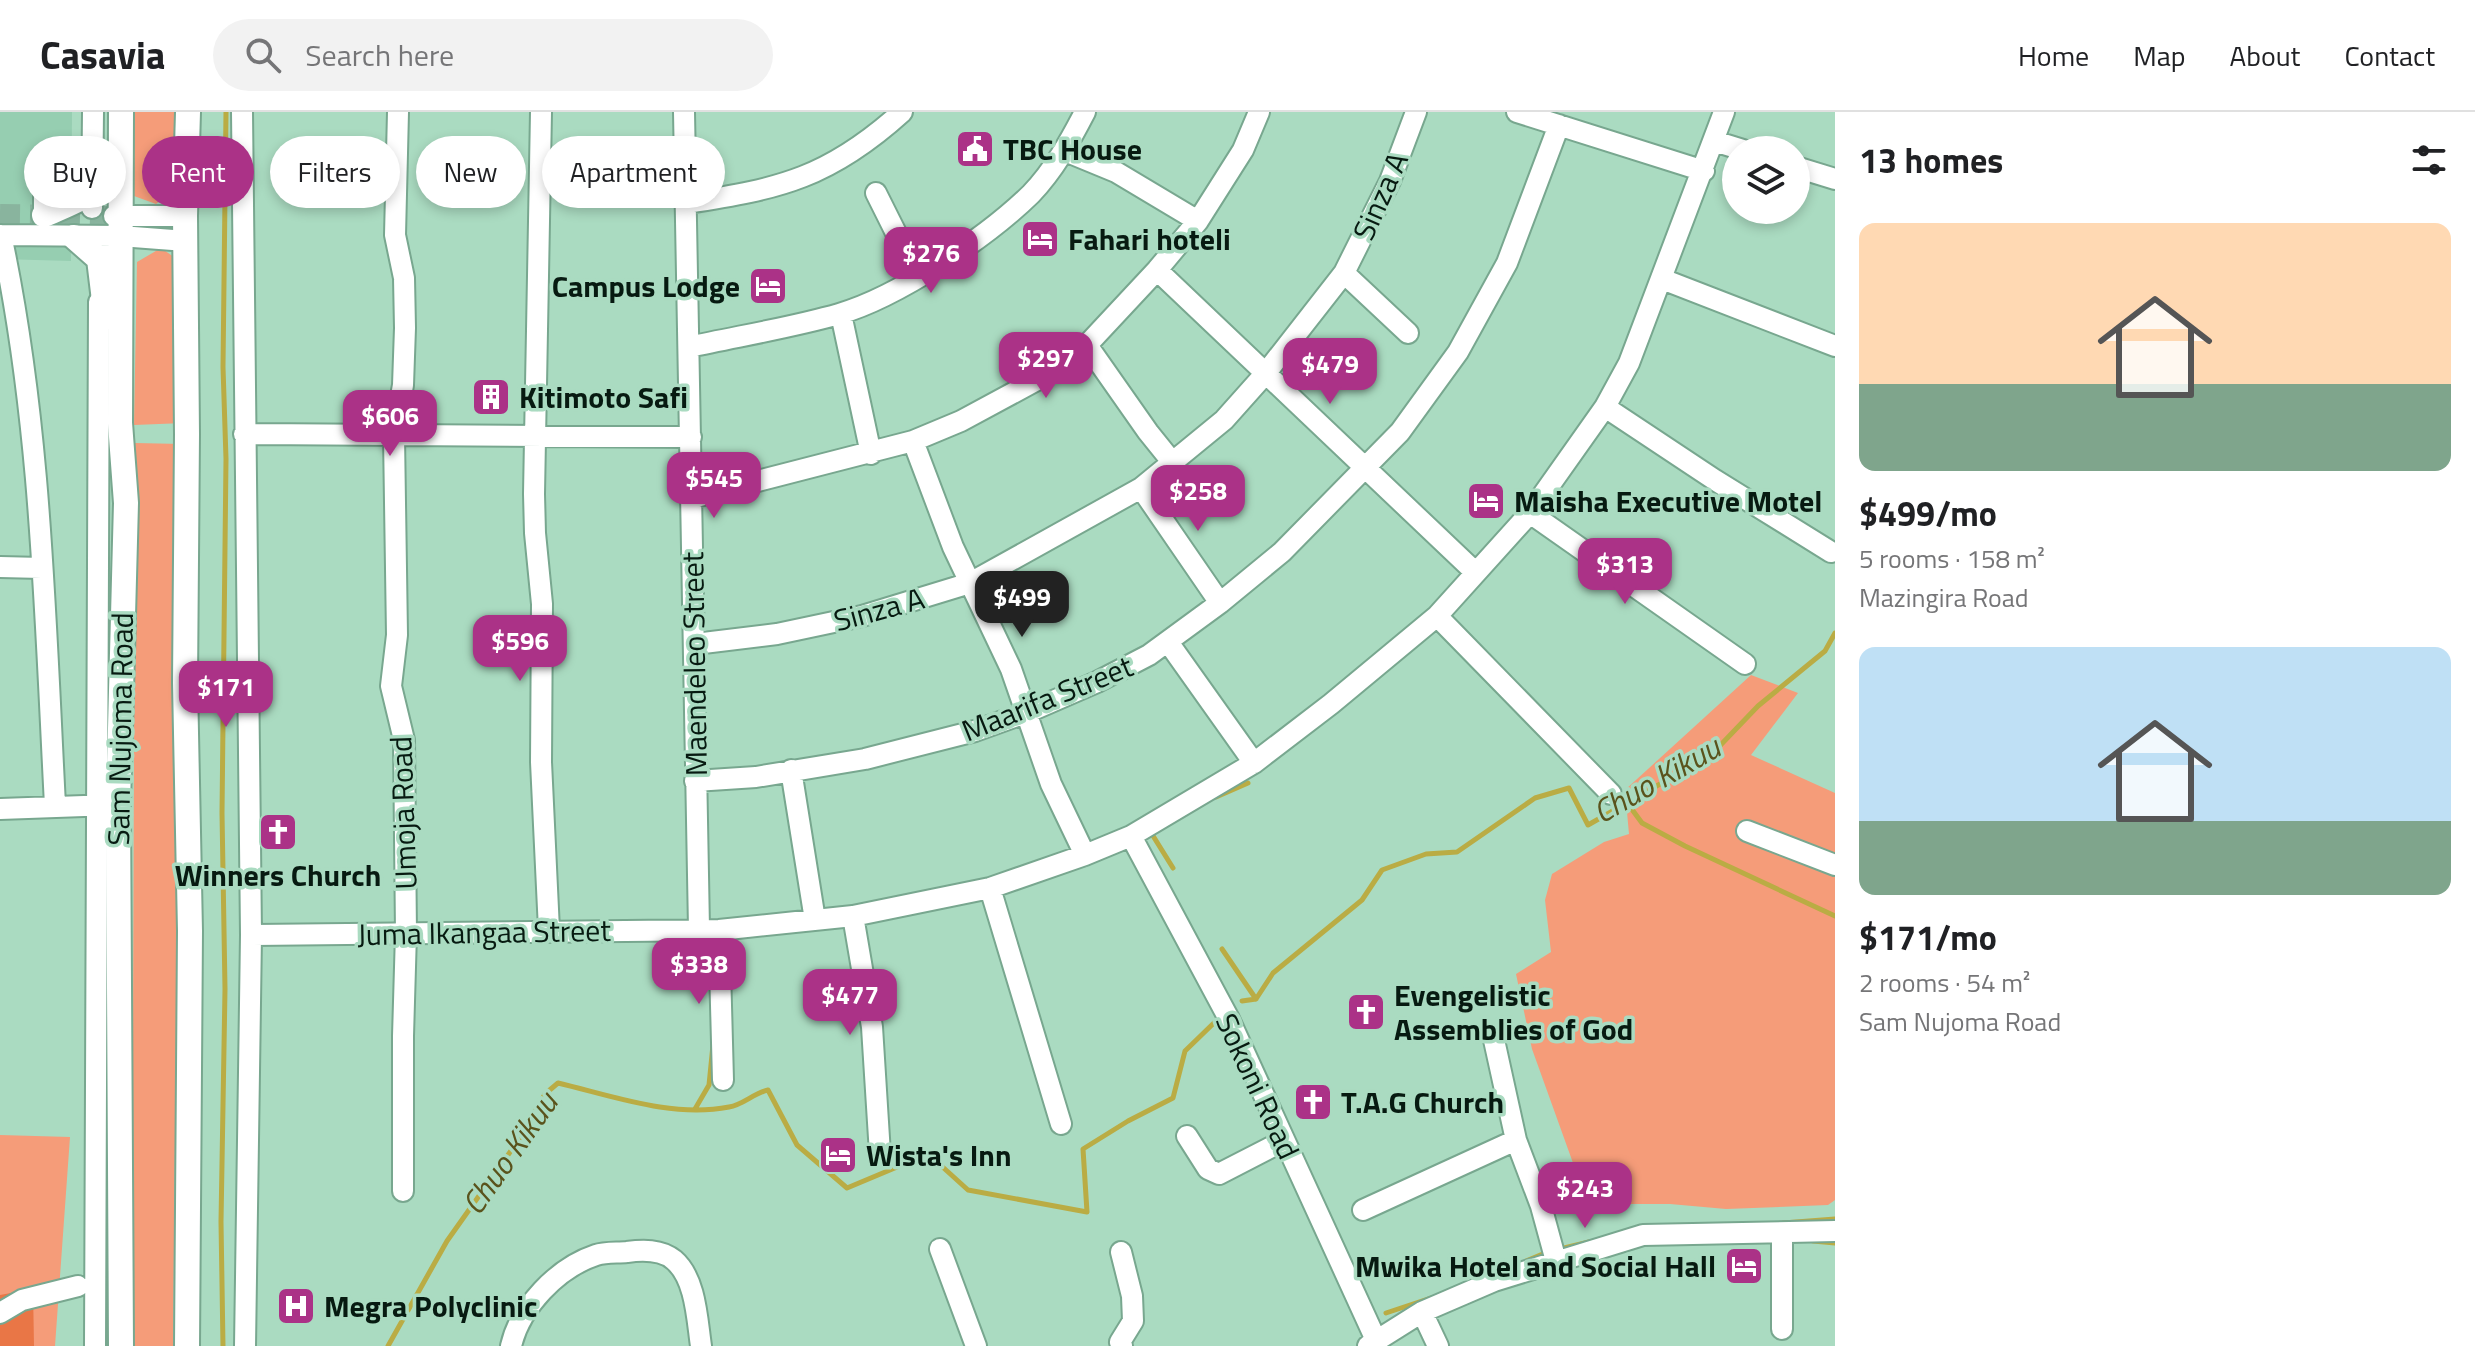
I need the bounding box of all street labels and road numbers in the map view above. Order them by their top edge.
street label: Sinza A [1340,144,1420,247]
street label: Maendeleo Street [669,551,719,777]
street label: Sinza A [829,575,930,643]
street label: Sam Nujoma Road [95,612,145,846]
street label: Maarifa Street [954,643,1140,753]
street label: Umoja Road [377,736,429,890]
street label: Juma Ikangaa Street [357,907,612,957]
street label: Sokoni Road [1204,1006,1312,1166]

